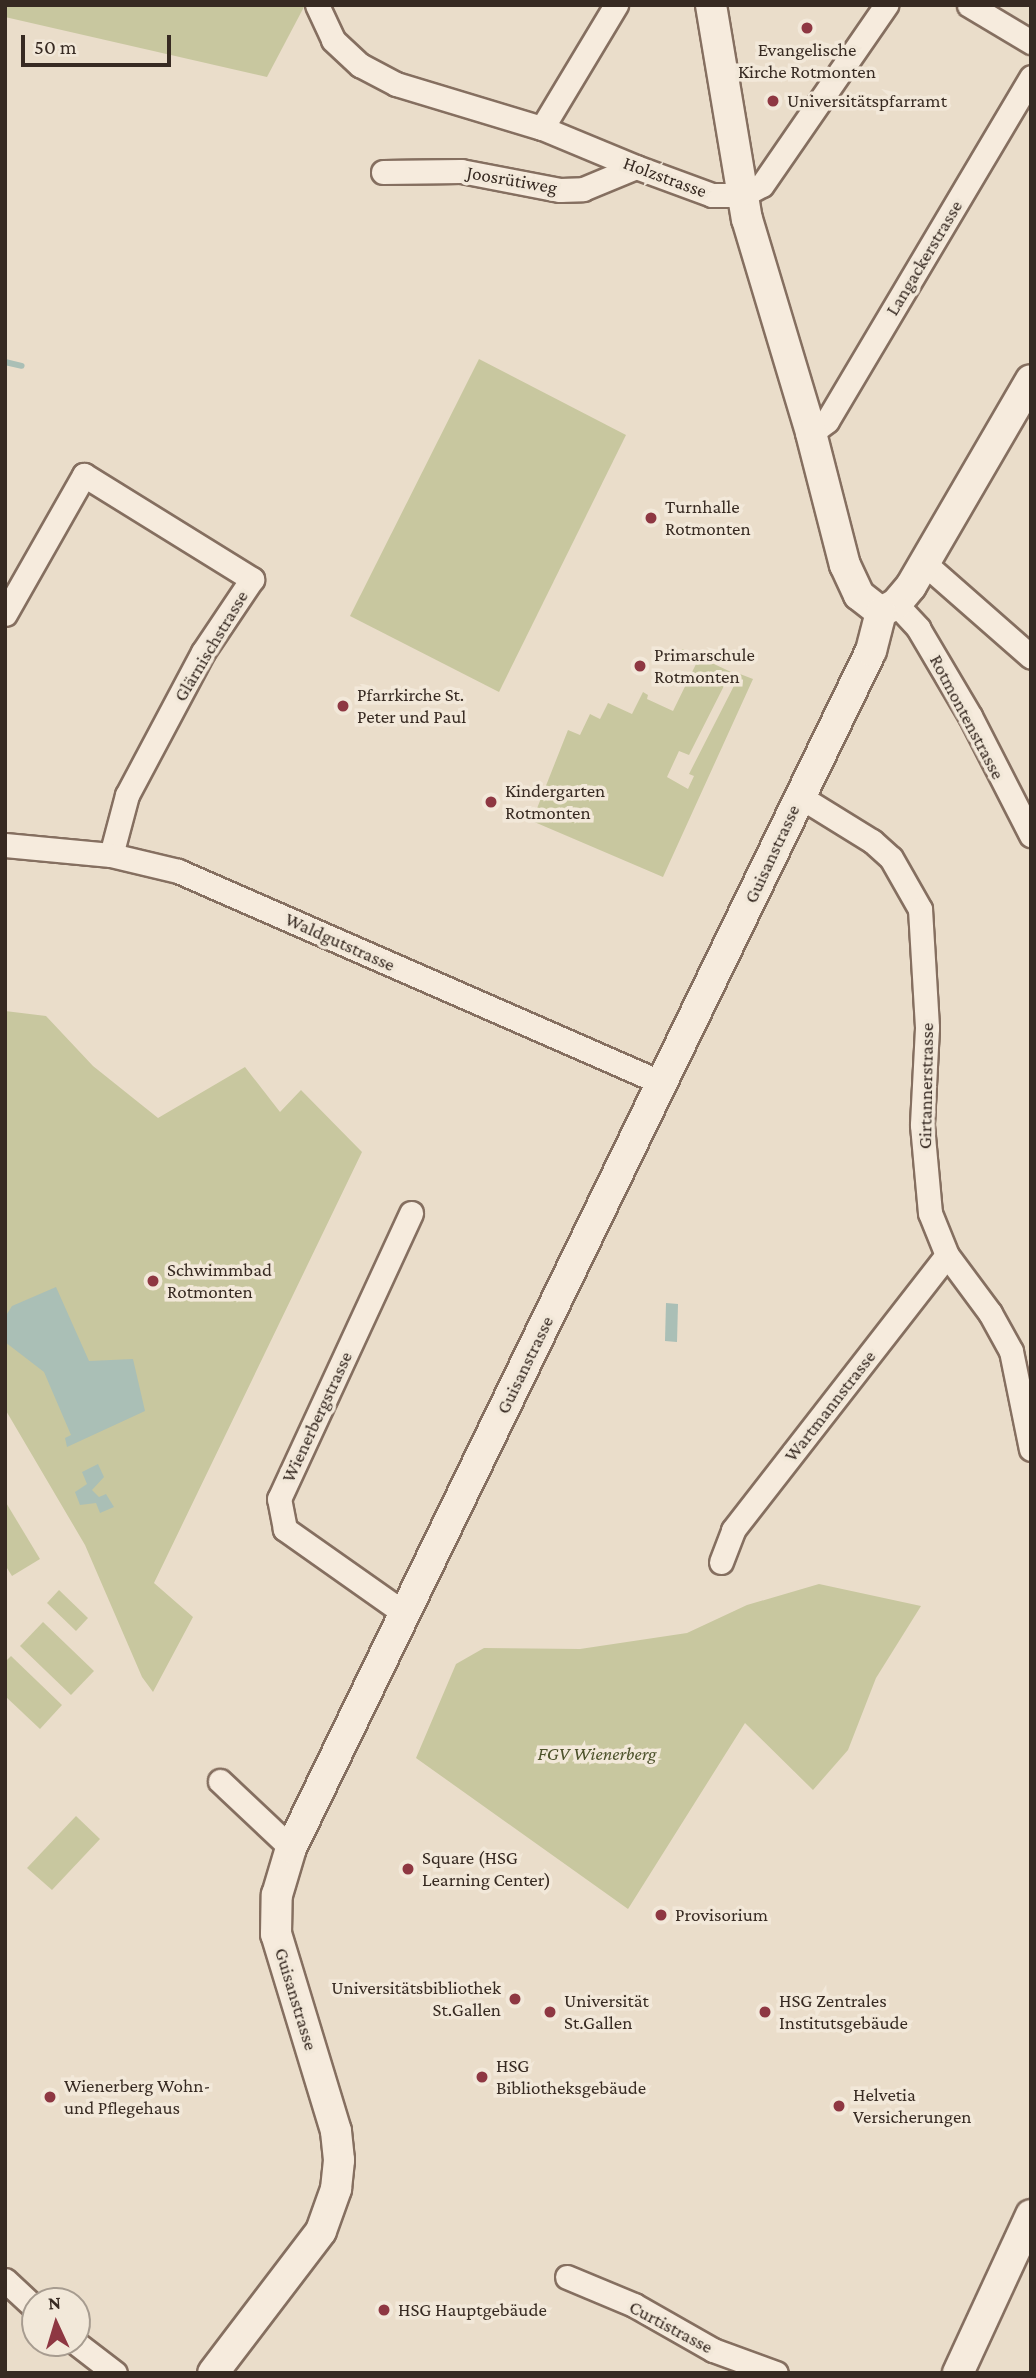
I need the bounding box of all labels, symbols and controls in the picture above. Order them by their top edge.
marker: Evangelische Kirche Rotmonten [799,20,815,36]
scale bar [24,21,175,65]
text: 50 m [34,35,77,59]
place label: Evangelische Kirche Rotmonten [738,39,876,83]
place label: Universitätspfarramt [787,90,947,112]
marker: Universitätspfarramt [765,93,781,109]
street label: Holzstrasse [620,151,710,203]
street label: Joosrütiweg [465,161,559,199]
street label: Langackerstrasse [881,196,967,320]
place label: Turnhalle Rotmonten [665,496,751,540]
marker: Turnhalle Rotmonten [643,510,659,526]
street label: Glärnischstrasse [169,586,253,706]
place label: Primarschule Rotmonten [654,644,755,688]
street label: Rotmontenstrasse [925,651,1009,783]
marker: Primarschule Rotmonten [632,658,648,674]
place label: Pfarrkirche St. Peter und Paul [357,684,466,728]
marker: Pfarrkirche St. Peter und Paul [335,698,351,714]
place label: Kindergarten Rotmonten [505,780,605,824]
marker: Kindergarten Rotmonten [483,794,499,810]
street label: Guisanstrasse [739,801,805,907]
street label: Waldgutstrasse [281,908,399,976]
street label: Girtannerstrasse [913,1023,939,1149]
place label: Schwimmbad Rotmonten [167,1259,272,1303]
marker: Schwimmbad Rotmonten [145,1273,161,1289]
street label: Guisanstrasse [492,1312,558,1418]
street label: Wartmannstrasse [779,1346,881,1466]
street label: Wienerbergstrasse [277,1348,357,1486]
park label: FGV Wienerberg [537,1743,657,1765]
place label: Square (HSG Learning Center) [422,1847,551,1891]
marker: Square (HSG Learning Center) [400,1861,416,1877]
place label: Provisorium [675,1904,768,1926]
marker: Provisorium [653,1907,669,1923]
street label: Guisanstrasse [270,1945,322,2053]
place label: Universitätsbibliothek St.Gallen [331,1977,501,2021]
place label: Universität St.Gallen [564,1990,649,2034]
place label: HSG Zentrales Institutsgebäude [779,1990,908,2034]
marker: Universitätsbibliothek St.Gallen [507,1991,523,2007]
marker: Universität St.Gallen [542,2004,558,2020]
marker: HSG Zentrales Institutsgebäude [757,2004,773,2020]
place label: HSG Bibliotheksgebäude [496,2055,646,2099]
marker: HSG Bibliotheksgebäude [474,2069,490,2085]
place label: Wienerberg Wohn- und Pflegehaus [64,2075,210,2119]
place label: Helvetia Versicherungen [853,2084,971,2128]
marker: Wienerberg Wohn- und Pflegehaus [42,2089,58,2105]
marker: Helvetia Versicherungen [831,2098,847,2114]
north arrow [21,2287,91,2357]
text: N [47,2292,62,2313]
street label: Curtistrasse [625,2295,717,2359]
place label: HSG Hauptgebäude [398,2299,547,2321]
marker: HSG Hauptgebäude [376,2302,392,2318]

